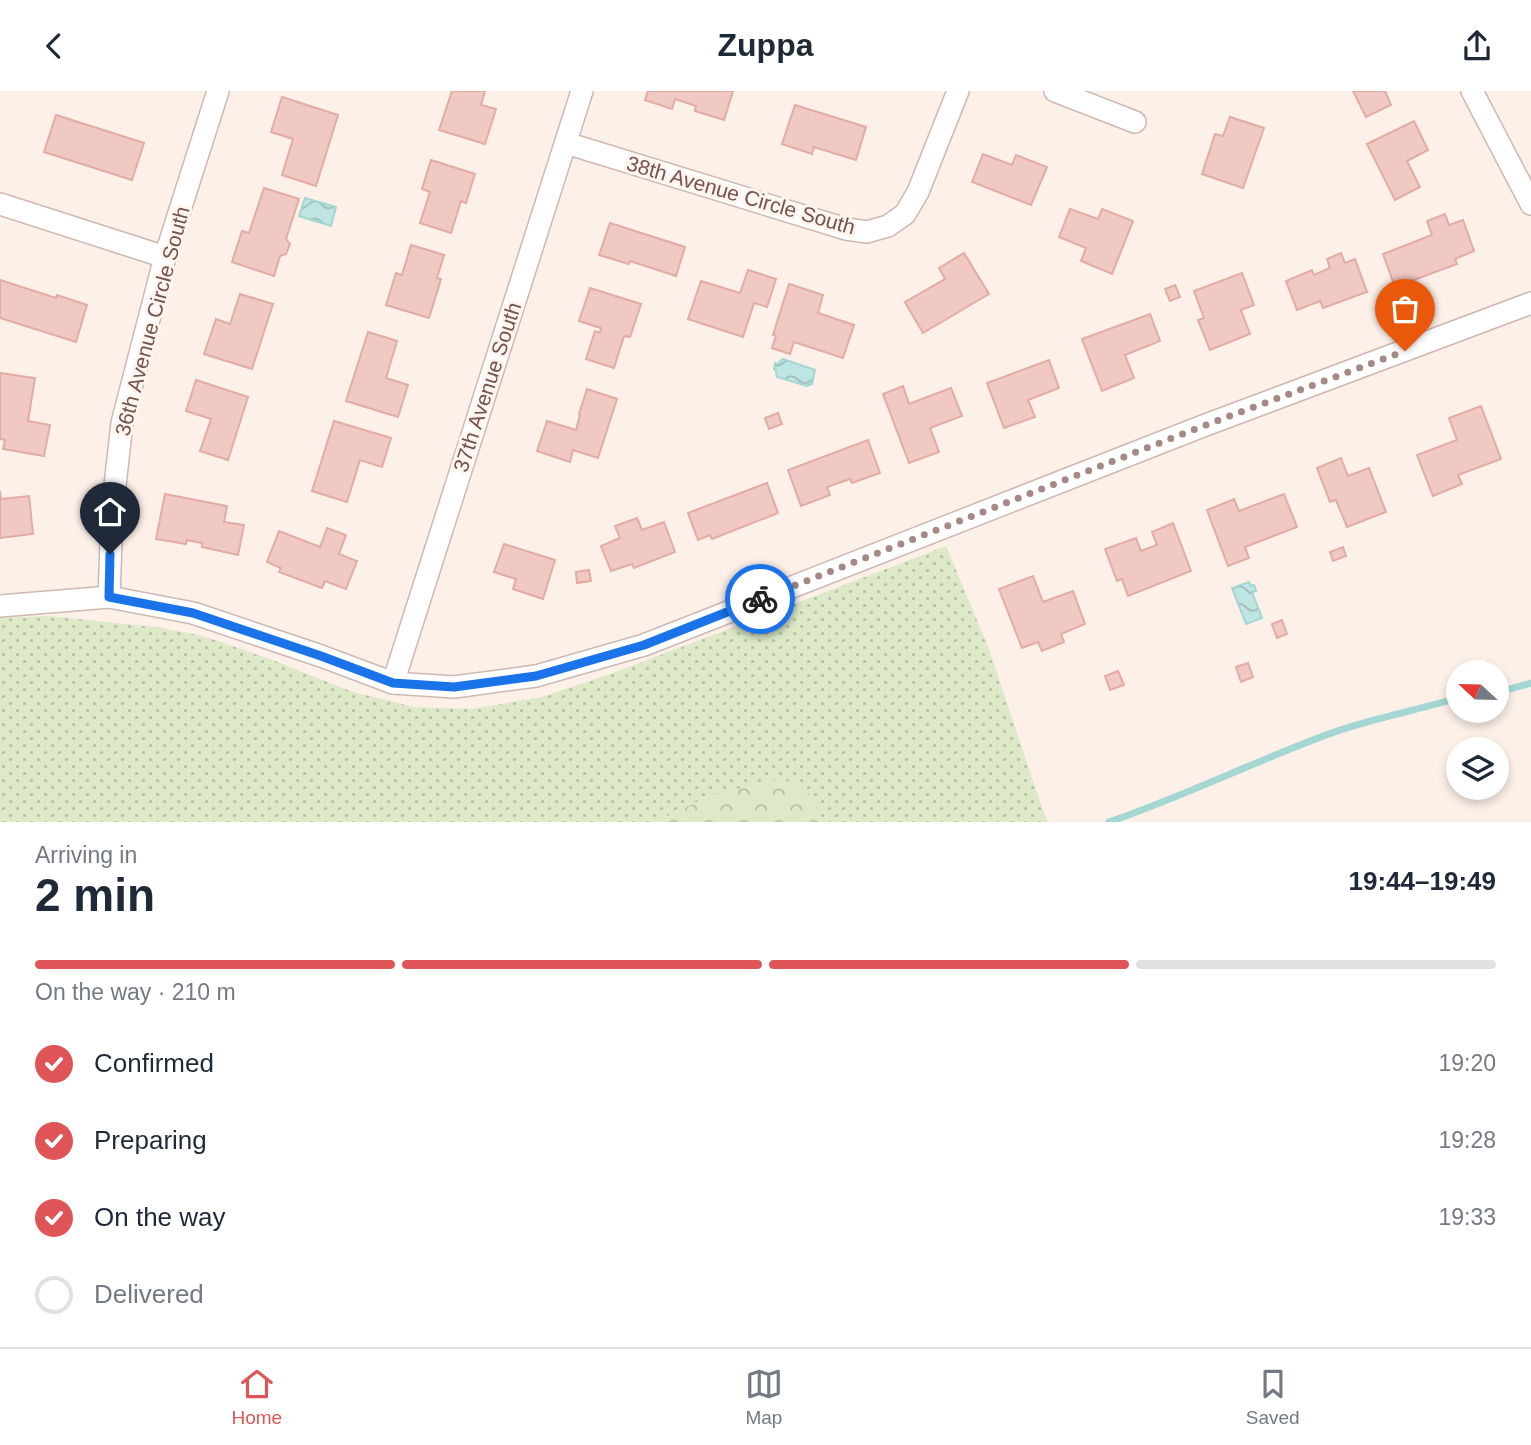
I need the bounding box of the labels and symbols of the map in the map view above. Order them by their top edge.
street label: 38th Avenue Circle South [624,151,858,239]
street label: 36th Avenue Circle South [110,204,194,438]
pin [1375,279,1435,351]
street label: 37th Avenue South [449,299,525,475]
pin [80,482,140,554]
courier [725,564,795,634]
north arrow [1446,660,1508,723]

